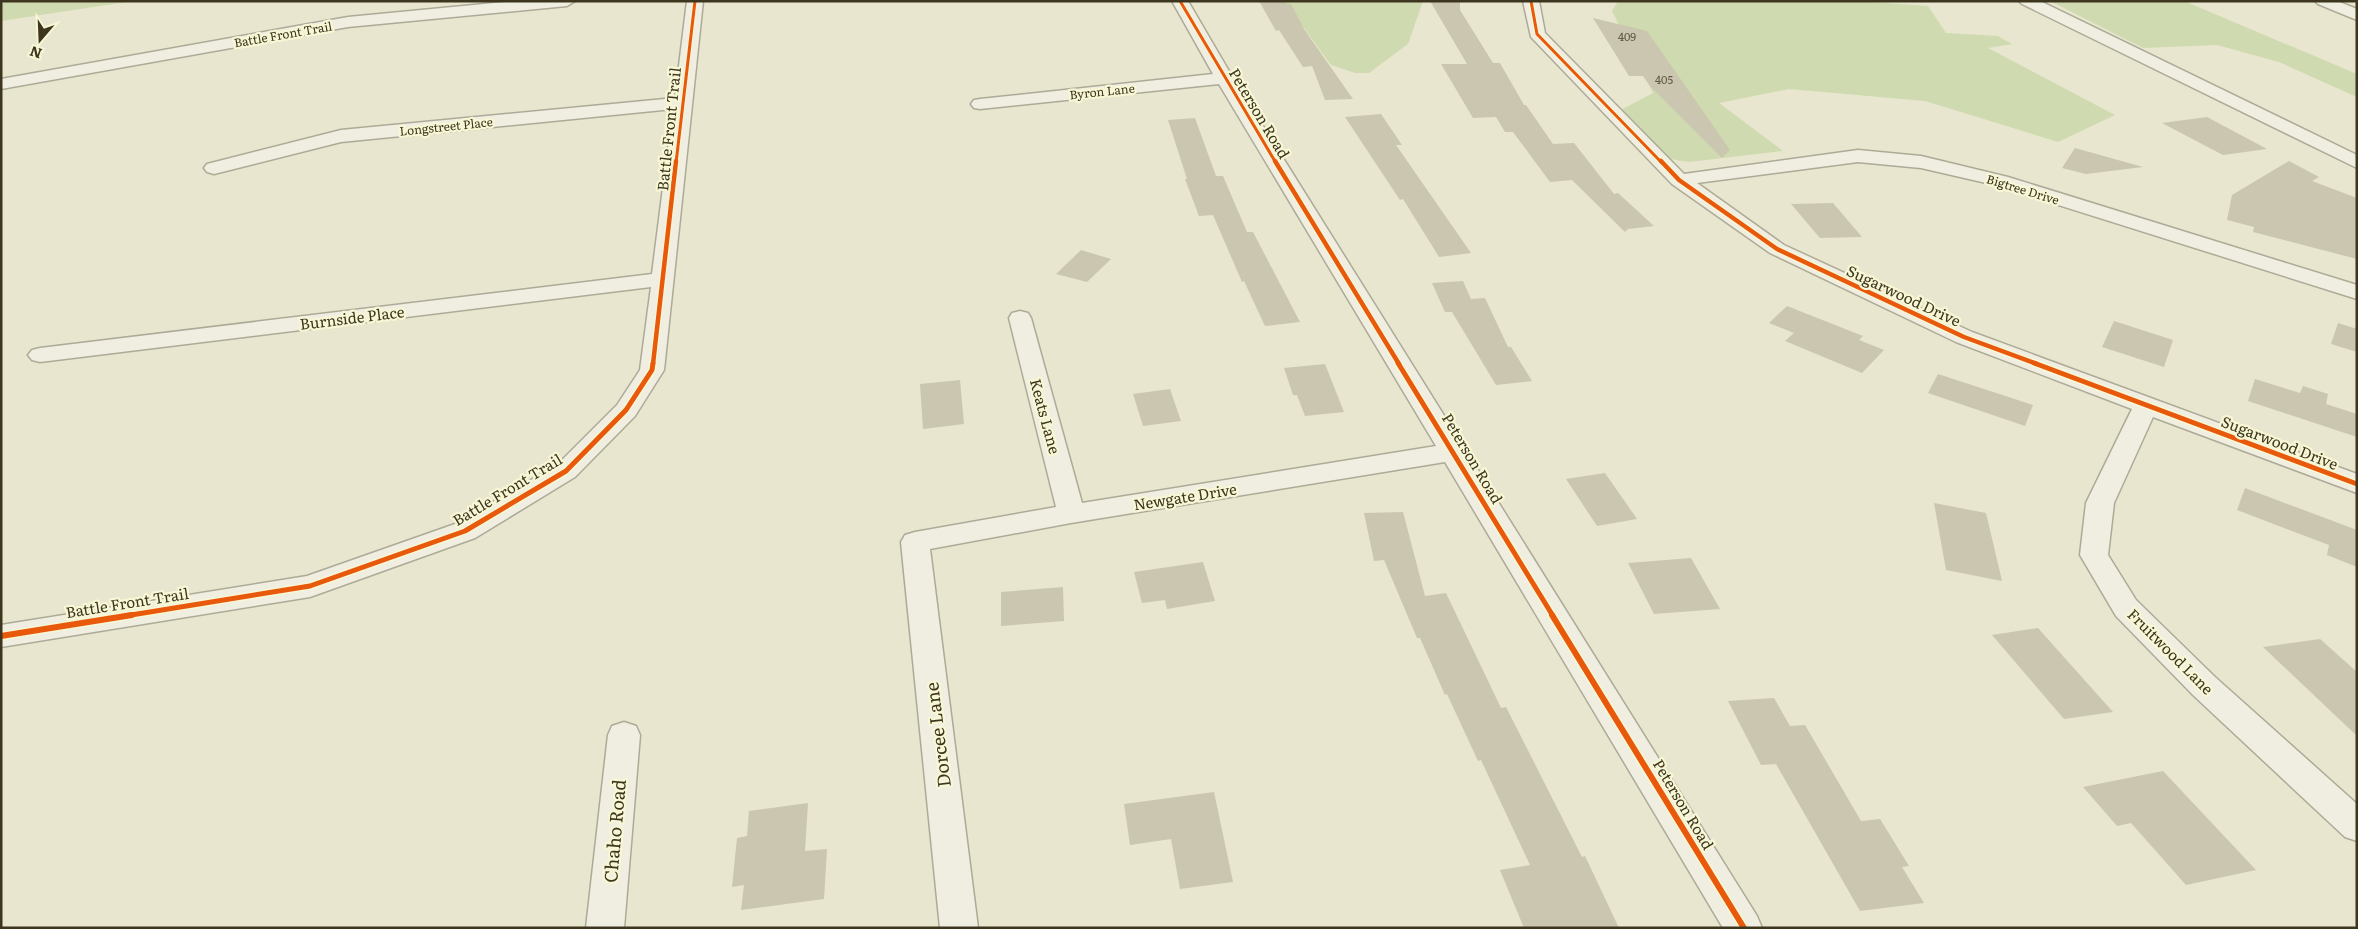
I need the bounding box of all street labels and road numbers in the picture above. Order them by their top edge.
street label: Battle Front Trail [232,17,334,51]
street label: Peterson Road [1224,63,1296,163]
street label: Battle Front Trail [650,66,686,192]
street label: Byron Lane [1068,79,1136,103]
street label: Longstreet Place [398,112,494,140]
street label: Bigtree Drive [1984,169,2062,209]
street label: Sugarwood Drive [1843,258,1965,332]
street label: Burnside Place [298,299,406,335]
street label: Keats Lane [1025,376,1067,456]
street label: Peterson Road [1437,408,1509,508]
street label: Sugarwood Drive [2218,409,2342,475]
street label: Battle Front Trail [448,447,566,531]
street label: Newgate Drive [1132,476,1238,516]
street label: Battle Front Trail [64,581,190,623]
street label: Fruitwood Lane [2123,603,2219,699]
street label: Dorcee Lane [917,681,957,789]
street label: Peterson Road [1648,754,1720,854]
street label: Chaho Road [596,778,632,884]

